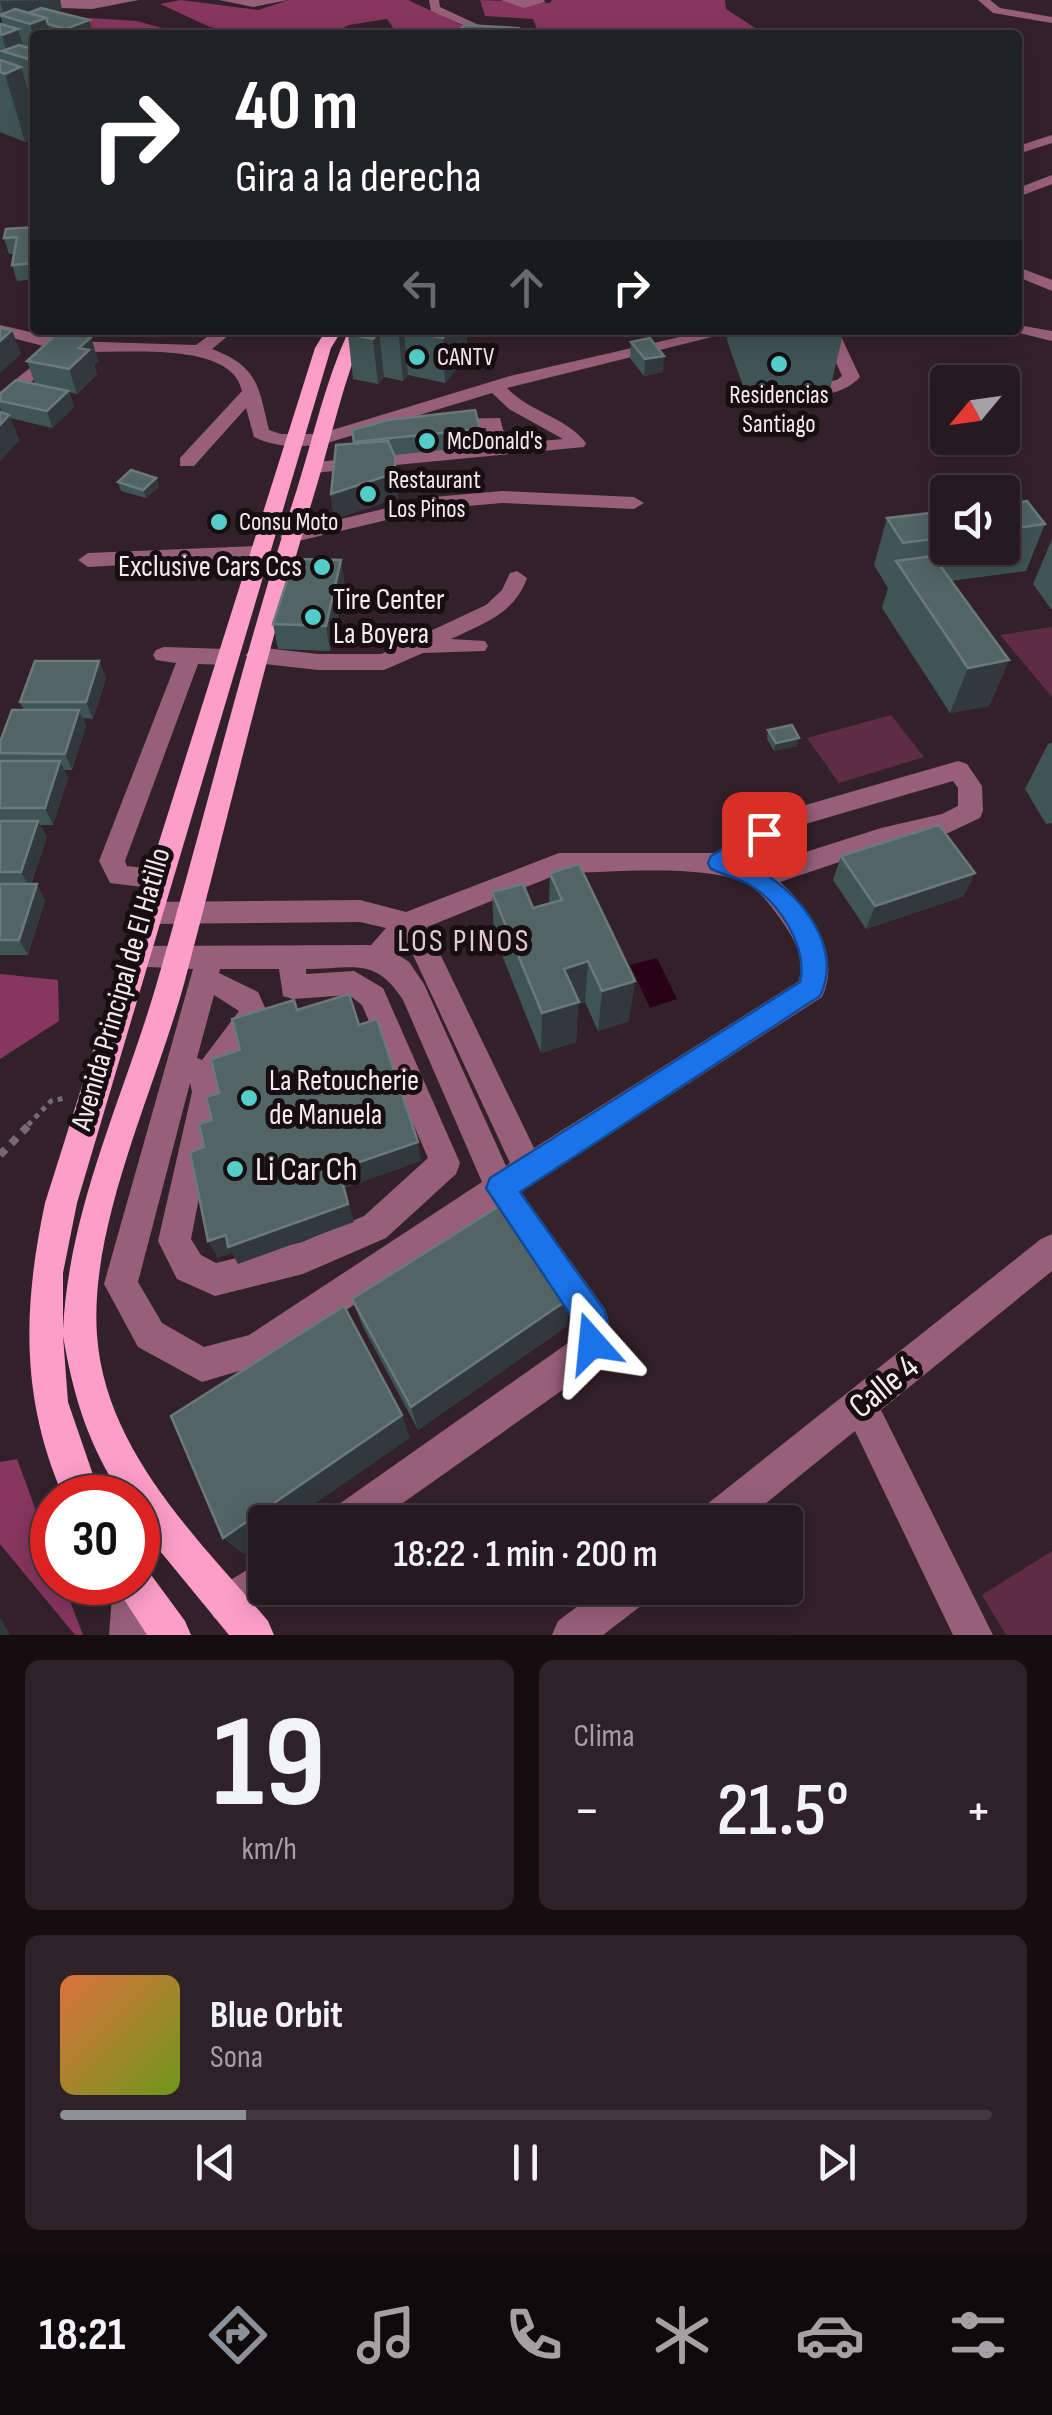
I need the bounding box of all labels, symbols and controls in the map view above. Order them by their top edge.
text: 40 m [235,65,358,149]
icon: right [70,70,200,200]
text: Gira a la derecha [235,150,482,205]
icon: left [394,260,449,315]
icon: ahead [499,260,554,315]
icon: right [604,260,659,315]
place label: CANTV [437,342,494,373]
marker: CANTV [406,346,428,368]
marker: Residencias Santiago [768,353,790,375]
north arrow [930,365,1020,455]
map controls [930,365,1020,565]
place label: Residencias Santiago [729,380,829,440]
place label: McDonald's [447,426,543,457]
marker: McDonald's [416,430,438,452]
place label: Restaurant Los Pinos [388,465,481,525]
button: sound [930,475,1020,565]
marker: Restaurant Los Pinos [357,483,379,505]
place label: Consu Moto [239,507,338,538]
marker: Consu Moto [208,511,230,533]
place label: Exclusive Cars Ccs [118,549,302,585]
marker: Exclusive Cars Ccs [311,556,333,578]
place label: Tire Center La Boyera [333,582,445,652]
marker: Tire Center La Boyera [302,606,324,628]
pin [722,792,807,877]
icon: arrive [737,807,792,862]
street label: Avenida Principal de El Hatillo [63,844,179,1135]
district label: LOS PINOS [397,922,531,961]
place label: La Retoucherie de Manuela [269,1063,419,1133]
marker: La Retoucherie de Manuela [238,1087,260,1109]
place label: Li Car Ch [255,1148,357,1191]
marker: Li Car Ch [224,1158,246,1180]
position arrow [540,1291,644,1395]
street label: Calle 4 [840,1346,928,1428]
speed limit sign: 30 [30,1475,160,1605]
text: 18:22 · 1 min · 200 m [393,1532,658,1577]
text: 19 [213,1687,326,1843]
text: Clima [574,1717,634,1756]
text: 21.5° [716,1766,849,1857]
text: − [574,1778,600,1845]
text: + [965,1778,992,1845]
text: km/h [242,1830,297,1869]
text: Blue Orbit [210,1993,343,2038]
text: Sona [210,2038,263,2077]
icon: previous [188,2135,243,2190]
icon: pause [498,2135,553,2190]
icon: next [809,2135,864,2190]
icon: directions [203,2300,273,2370]
icon: music [351,2300,421,2370]
icon: phone [499,2300,569,2370]
icon: climate [647,2300,717,2370]
icon: car [795,2300,865,2370]
icon: filters [943,2300,1013,2370]
text: 18:21 [39,2308,125,2363]

